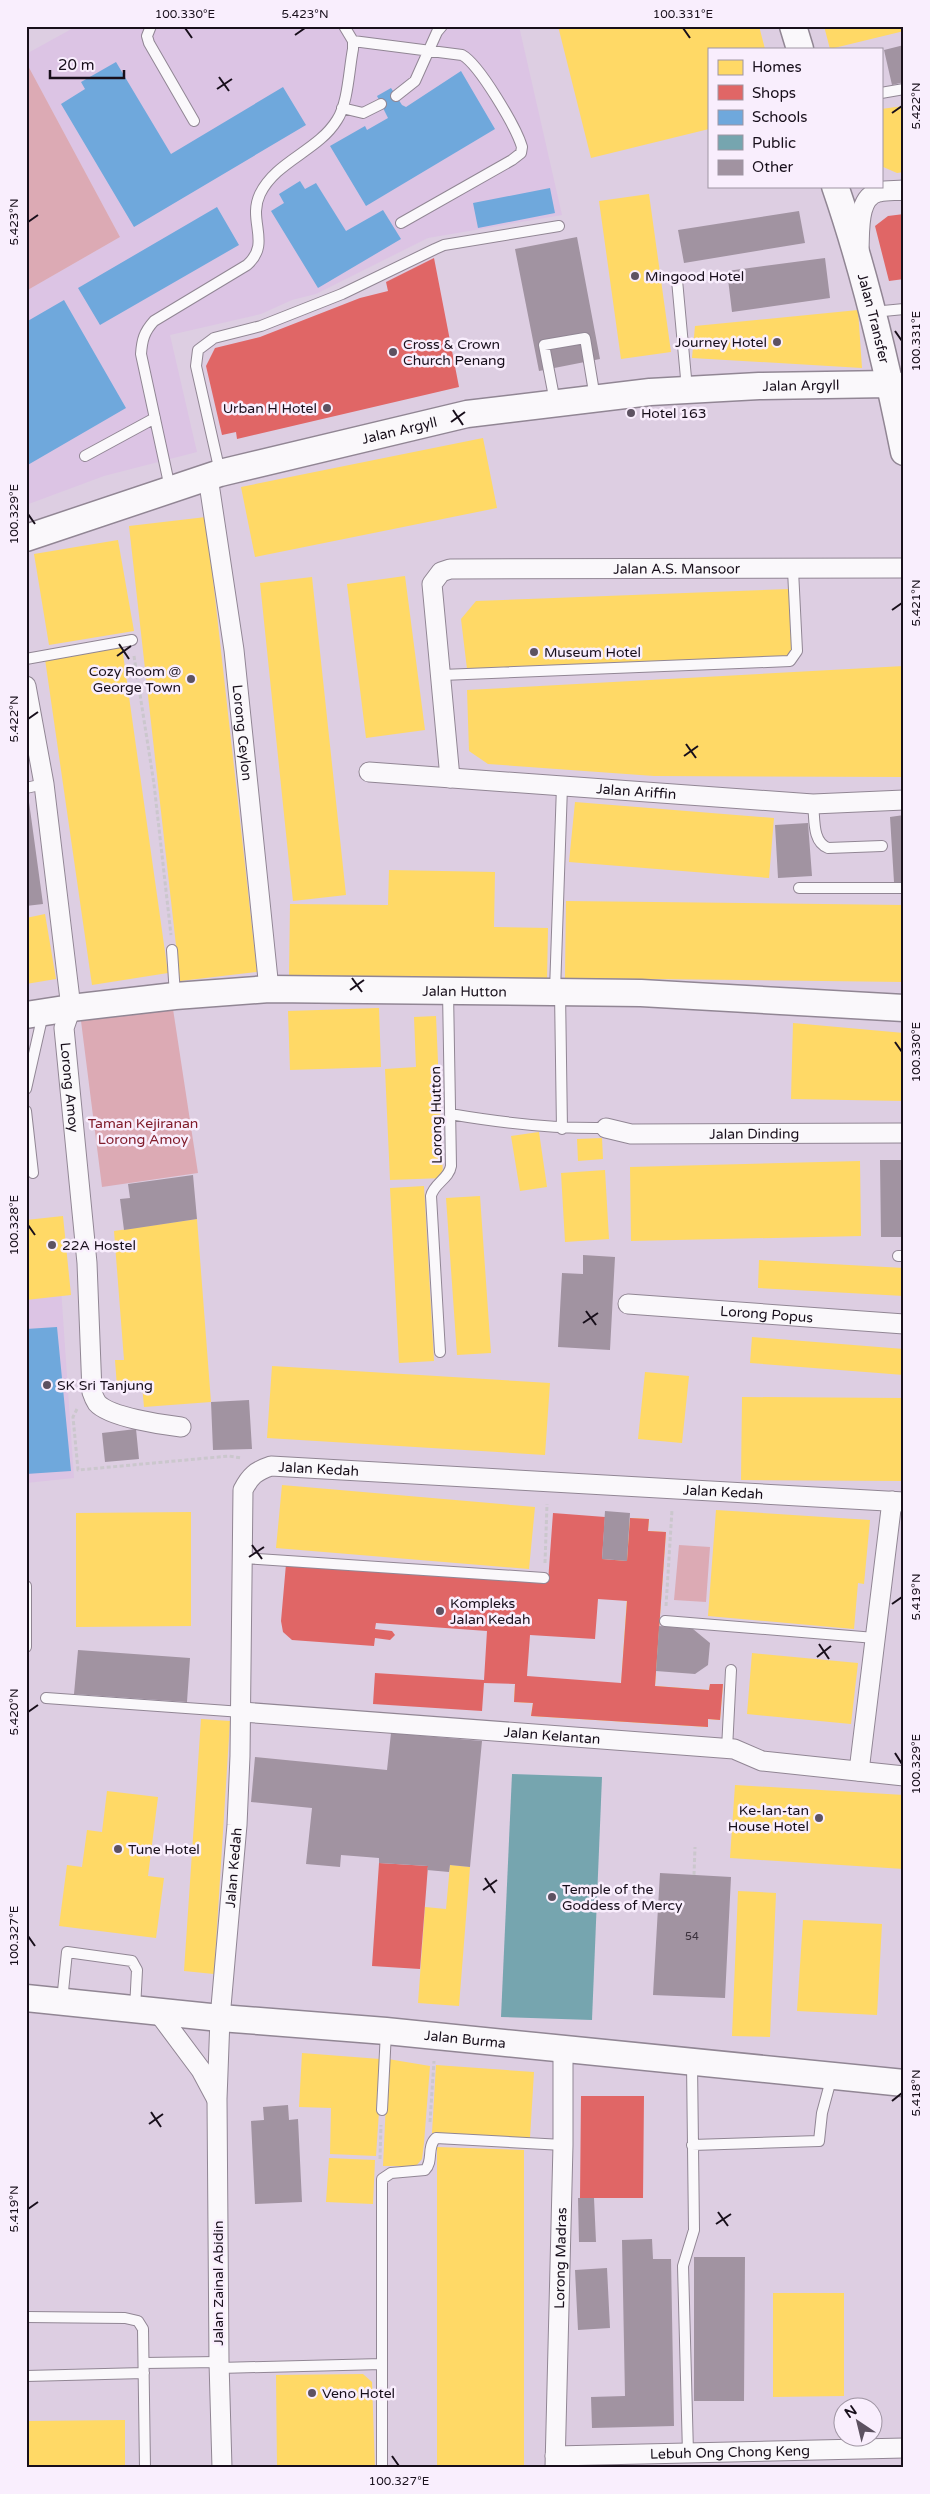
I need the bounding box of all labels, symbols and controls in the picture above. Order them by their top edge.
text: 100.330°E [155,7,216,21]
text: 5.423°N [281,7,329,21]
text: 100.331°E [653,7,714,21]
scale bar [50,48,124,80]
legend [708,48,882,188]
text: 20 m [58,56,95,74]
text: Homes [752,58,802,76]
text: 5.422°N [909,82,923,130]
text: Shops [752,84,796,102]
text: Schools [752,108,808,126]
text: Public [752,134,796,152]
text: Other [752,158,794,176]
text: 5.423°N [7,198,21,246]
place label: Mingood Hotel [645,268,744,285]
marker: Mingood Hotel [629,270,641,282]
street label: Jalan Transfer [854,272,893,366]
text: 100.331°E [909,310,923,371]
place label: Journey Hotel [675,334,767,351]
place label: Cross & Crown Church Penang [403,336,505,369]
marker: Journey Hotel [771,336,783,348]
marker: Cross & Crown Church Penang [387,346,399,358]
street label: Jalan Argyll [762,377,840,395]
place label: Urban H Hotel [223,400,317,417]
marker: Urban H Hotel [321,402,333,414]
place label: Hotel 163 [641,405,707,422]
marker: Hotel 163 [625,407,637,419]
street label: Jalan Argyll [360,413,439,448]
text: 100.329°E [7,483,21,544]
street label: Jalan A.S. Mansoor [613,560,741,578]
text: 5.421°N [909,579,923,627]
place label: Museum Hotel [544,644,641,661]
marker: Museum Hotel [528,646,540,658]
place label: Cozy Room @ George Town [89,663,181,696]
marker: Cozy Room @ George Town [185,673,197,685]
street label: Lorong Ceylon [229,684,255,782]
text: 5.422°N [7,695,21,743]
street label: Jalan Ariffin [596,780,677,803]
street label: Jalan Hutton [422,983,507,1001]
text: 100.330°E [909,1021,923,1082]
street label: Lorong Amoy [56,1041,82,1134]
street label: Lorong Hutton [427,1066,446,1164]
park label: Taman Kejiranan Lorong Amoy [88,1115,198,1148]
street label: Jalan Dinding [709,1125,799,1143]
text: 100.328°E [7,1194,21,1255]
place label: 22A Hostel [62,1237,136,1254]
marker: 22A Hostel [46,1239,58,1251]
street label: Lorong Popus [720,1303,814,1326]
place label: SK Sri Tanjung [57,1377,153,1394]
marker: SK Sri Tanjung [41,1379,53,1391]
street label: Jalan Kedah [278,1458,359,1480]
street label: Jalan Kedah [682,1481,764,1503]
text: 5.419°N [909,1573,923,1621]
place label: Kompleks Jalan Kedah [450,1595,530,1628]
marker: Kompleks Jalan Kedah [434,1605,446,1617]
text: 5.420°N [7,1688,21,1736]
street label: Jalan Kelantan [503,1724,601,1748]
text: 100.329°E [909,1733,923,1794]
place label: Ke-lan-tan House Hotel [728,1802,809,1835]
marker: Ke-lan-tan House Hotel [813,1812,825,1824]
street label: Jalan Kedah [222,1827,246,1909]
place label: Tune Hotel [128,1841,200,1858]
marker: Tune Hotel [112,1843,124,1855]
place label: Temple of the Goddess of Mercy [562,1881,683,1914]
marker: Temple of the Goddess of Mercy [546,1891,558,1903]
text: 100.327°E [7,1905,21,1966]
house number: 54 [685,1930,699,1943]
street label: Jalan Burma [423,2027,507,2052]
text: 5.418°N [909,2069,923,2117]
text: 5.419°N [7,2185,21,2233]
street label: Lorong Madras [551,2207,570,2309]
street label: Jalan Zainal Abidin [210,2220,227,2346]
place label: Veno Hotel [322,2385,395,2402]
marker: Veno Hotel [306,2387,318,2399]
north arrow [832,2396,882,2446]
text: N [841,2402,860,2422]
street label: Lebuh Ong Chong Keng [650,2442,810,2463]
text: 100.327°E [369,2474,430,2488]

